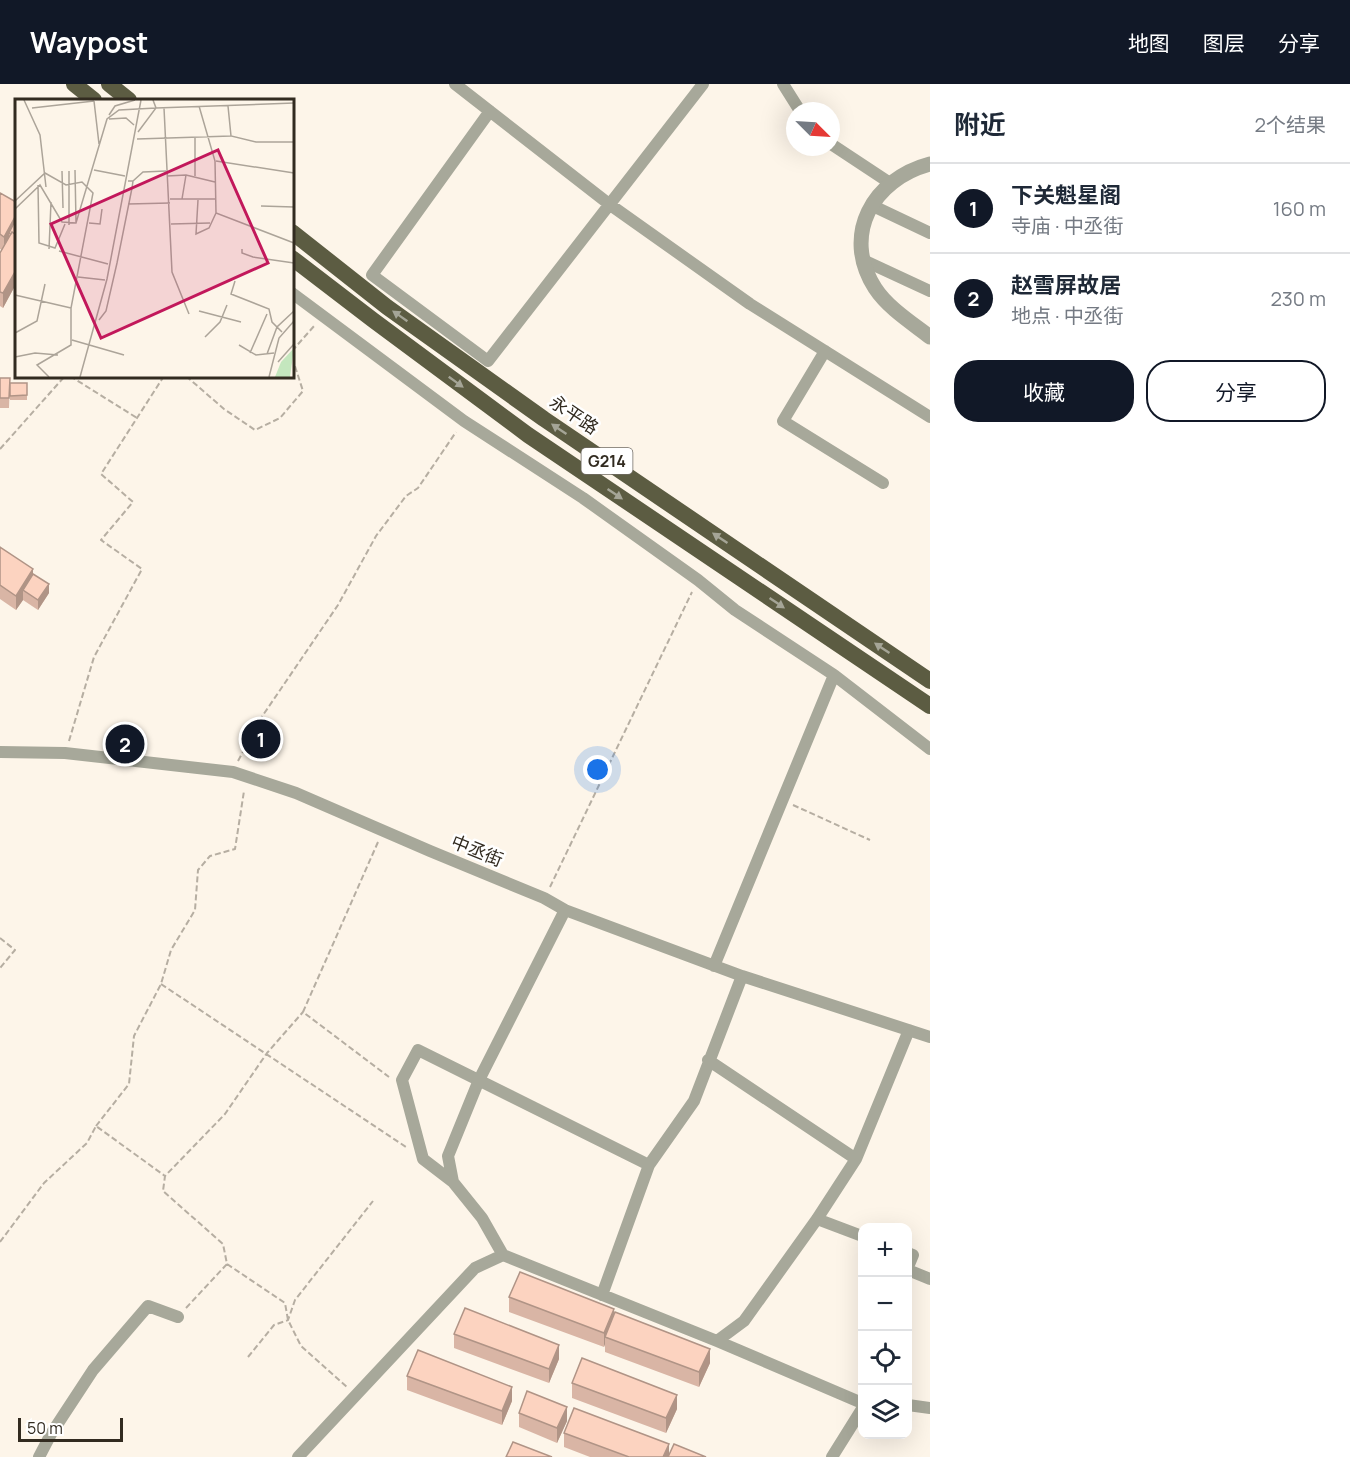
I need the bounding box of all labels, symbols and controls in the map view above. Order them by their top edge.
text: Waypost [30,23,149,61]
text: 地图 [1128,29,1170,57]
text: 图层 [1203,29,1245,57]
text: 分享 [1278,29,1320,57]
inset map [15,99,294,378]
north arrow [786,102,840,156]
text: 附近 [954,106,1006,142]
text: 2个结果 [1255,111,1326,138]
text: 下关魁星阁 [1011,180,1121,210]
text: 1 [969,195,978,222]
text: 160 m [1273,195,1326,222]
text: 寺庙 · 中丞街 [1011,212,1124,239]
text: 赵雪屏故居 [1011,270,1121,300]
text: 2 [968,285,979,312]
text: 230 m [1270,285,1326,312]
text: 地点 · 中丞街 [1011,302,1124,329]
one-way arrow [392,310,408,322]
button: 收藏 [954,360,1134,422]
button: 分享 [1146,360,1326,422]
one-way arrow [448,376,464,388]
street label: 永平路 [545,389,604,439]
one-way arrow [551,424,567,435]
road number: G214 [582,448,632,474]
one-way arrow [607,488,623,500]
one-way arrow [713,532,729,544]
one-way arrow [769,597,785,608]
one-way arrow [874,642,890,654]
pin: 1 [242,716,280,762]
pin: 2 [106,722,144,766]
your location [583,755,612,784]
street label: 中丞街 [448,829,507,871]
map controls [858,1223,912,1439]
button: + [858,1223,912,1277]
button: − [858,1277,912,1331]
button: locate [858,1331,912,1385]
button: layers [858,1385,912,1439]
scale bar [18,1415,123,1442]
text: 50 m [27,1417,63,1439]

